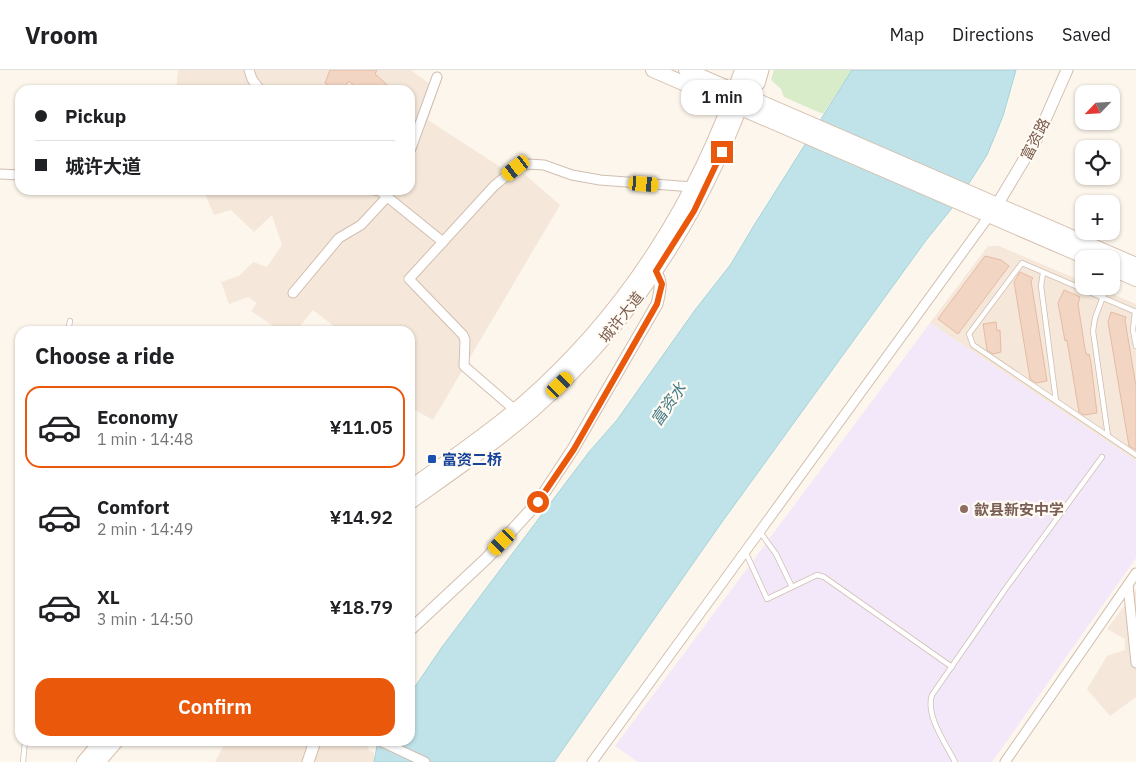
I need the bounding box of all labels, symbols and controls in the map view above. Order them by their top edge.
text: Vroom [25,19,98,51]
text: Map [889,23,924,46]
text: Directions [952,23,1034,46]
text: Saved [1062,23,1111,46]
callout: 1 min [681,79,763,114]
north arrow [1075,85,1120,130]
map controls [1075,85,1120,295]
text: 1 min [701,87,743,107]
text: Pickup [65,104,126,128]
street label: 富资路 [1016,115,1054,163]
button: locate [1075,140,1120,185]
route end [711,141,733,163]
car [499,153,532,183]
text: 城许大道 [65,154,141,178]
car [628,175,659,193]
button: + [1075,195,1120,240]
button: − [1075,250,1120,295]
street label: 城许大道 [595,288,647,346]
text: Choose a ride [35,341,175,370]
car [543,369,576,401]
water label: 富资水 [646,378,691,429]
icon: car [37,405,82,450]
text: Economy [97,405,178,429]
text: ¥11.05 [330,415,393,439]
text: 1 min · 14:48 [97,429,193,449]
place label: 富资二桥 [442,450,502,469]
marker: 富资二桥 [426,453,438,465]
route start [527,491,549,513]
icon: car [37,495,82,540]
text: Comfort [97,495,170,519]
place label: 歙县新安中学 [974,500,1064,519]
marker: 歙县新安中学 [958,503,970,515]
text: ¥14.92 [330,505,393,529]
text: 2 min · 14:49 [97,519,193,539]
car [486,526,517,558]
icon: car [37,585,82,630]
text: XL [97,585,120,609]
text: ¥18.79 [330,595,393,619]
text: 3 min · 14:50 [97,609,193,629]
button: Confirm [35,678,395,736]

